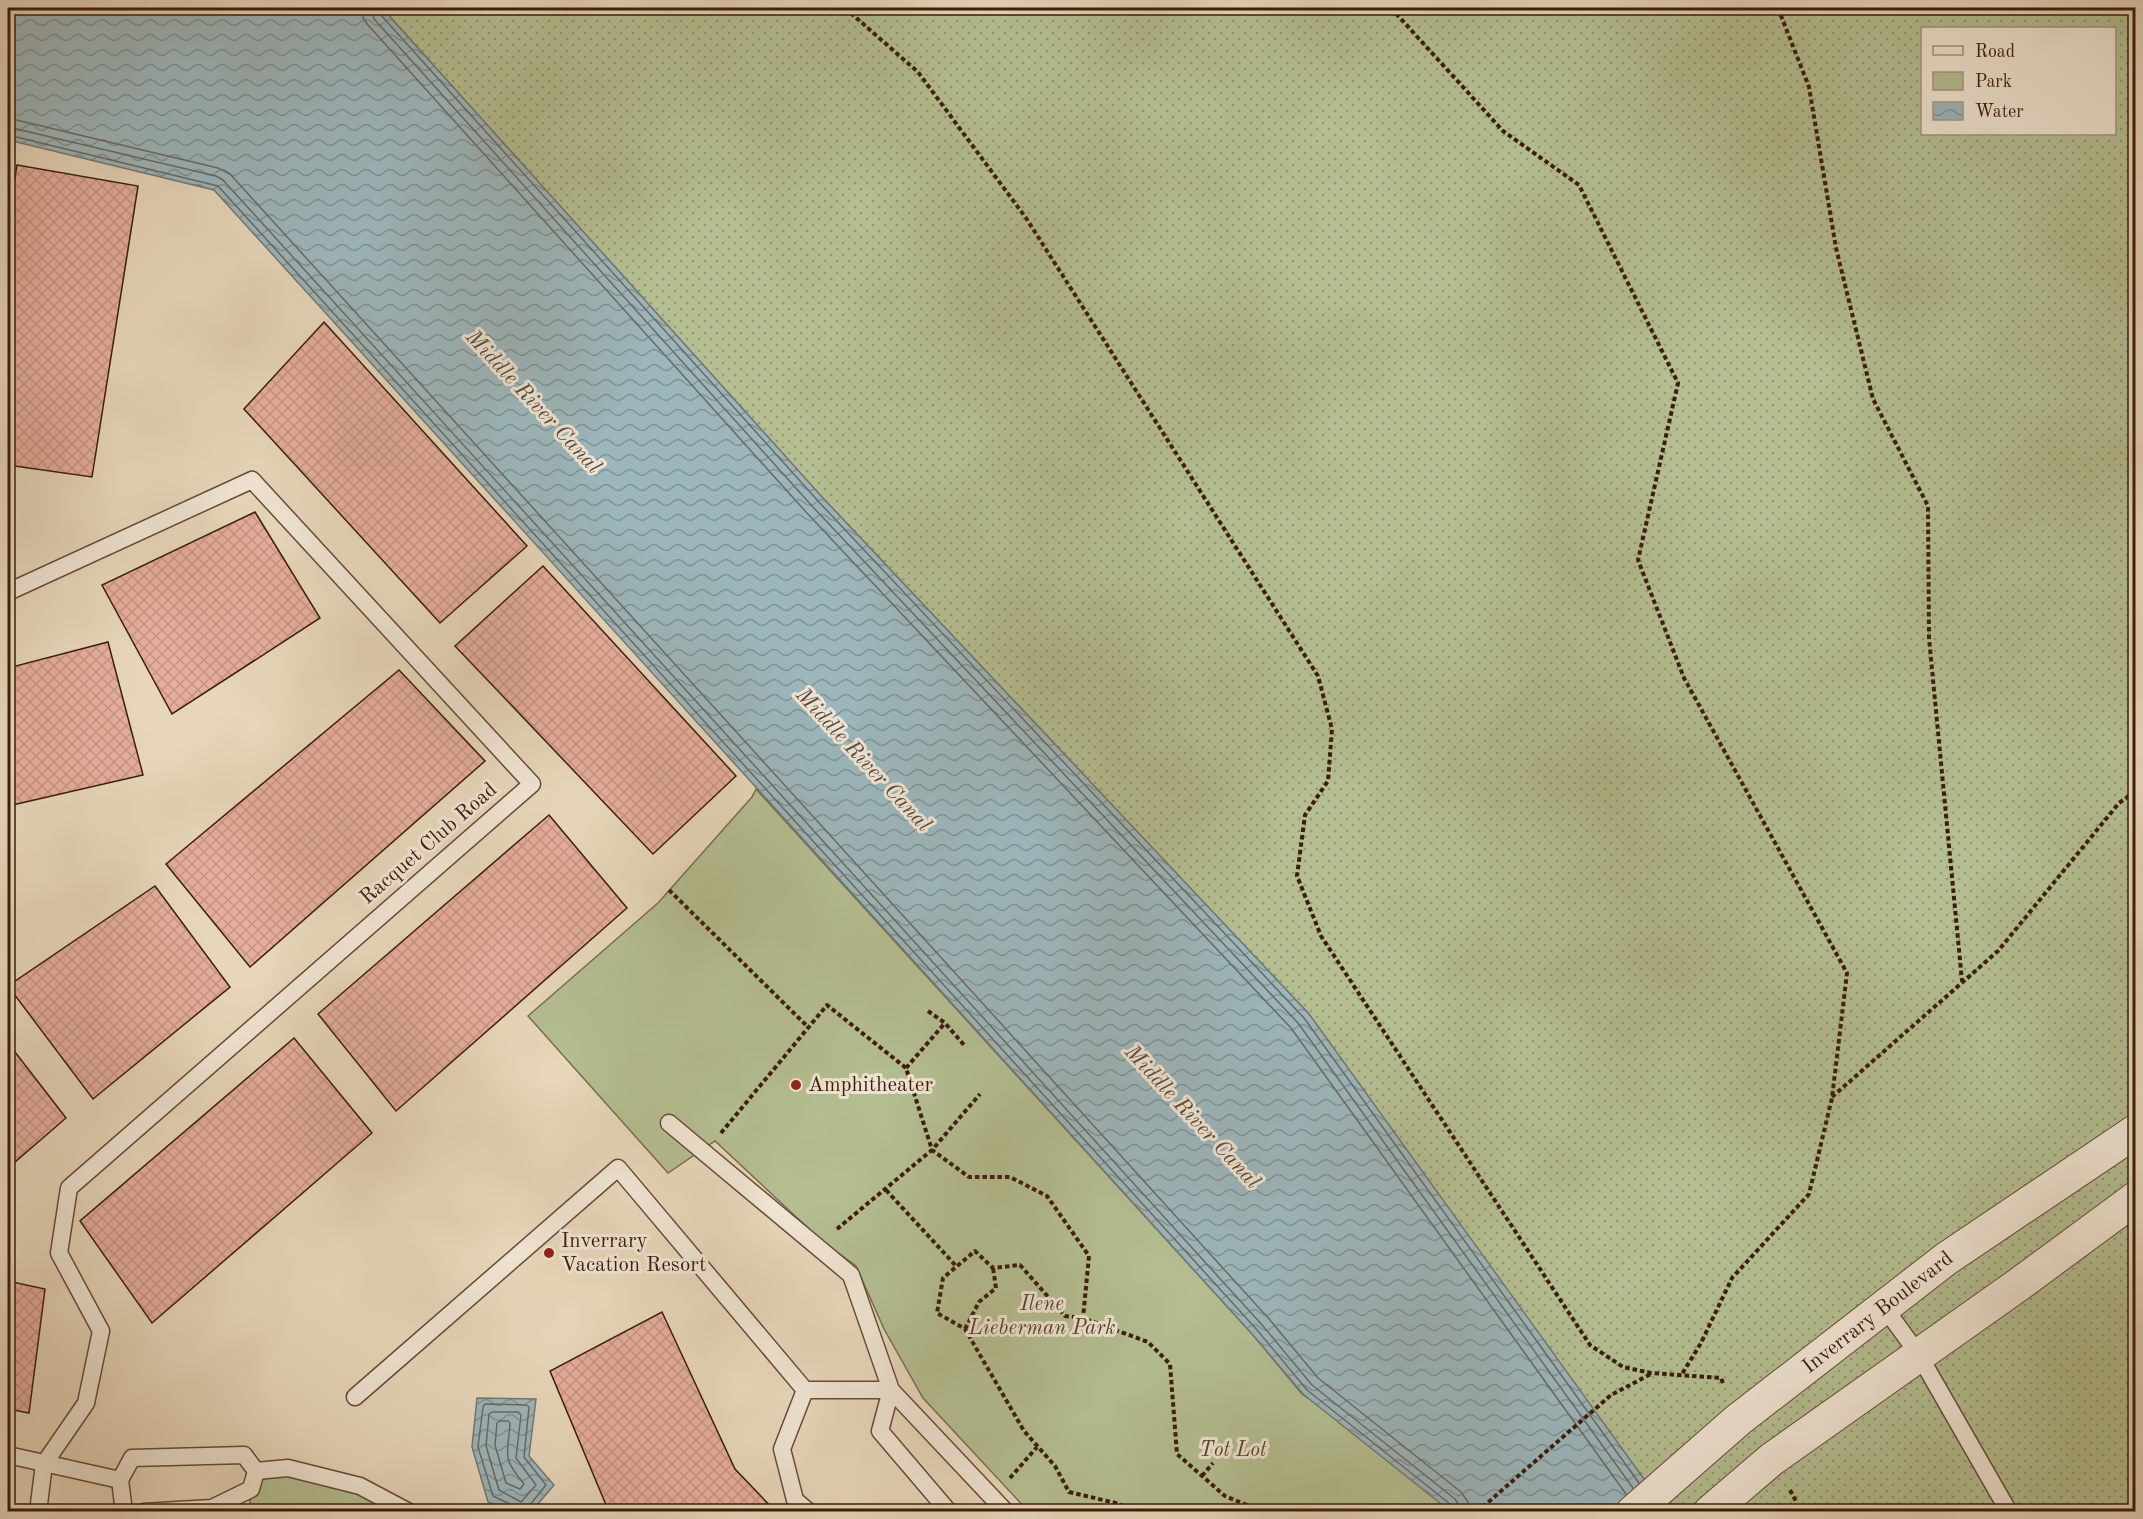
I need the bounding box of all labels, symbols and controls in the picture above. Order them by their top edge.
legend [1921,27,2116,135]
text: Road [1975,43,2015,61]
text: Park [1975,73,2012,91]
text: Water [1975,103,2024,121]
water label: Middle River Canal [460,325,605,478]
water label: Middle River Canal [790,683,935,836]
street label: Racquet Club Road [357,779,501,909]
water label: Middle River Canal [1119,1040,1264,1193]
place label: Amphitheater [808,1075,934,1096]
marker: Amphitheater [789,1078,803,1092]
place label: Inverrary Vacation Resort [561,1231,706,1276]
marker: Inverrary Vacation Resort [542,1246,556,1260]
street label: Inverrary Boulevard [1799,1248,1957,1378]
park label: Ilene Lieberman Park [967,1294,1116,1339]
park label: Tot Lot [1199,1440,1267,1461]

